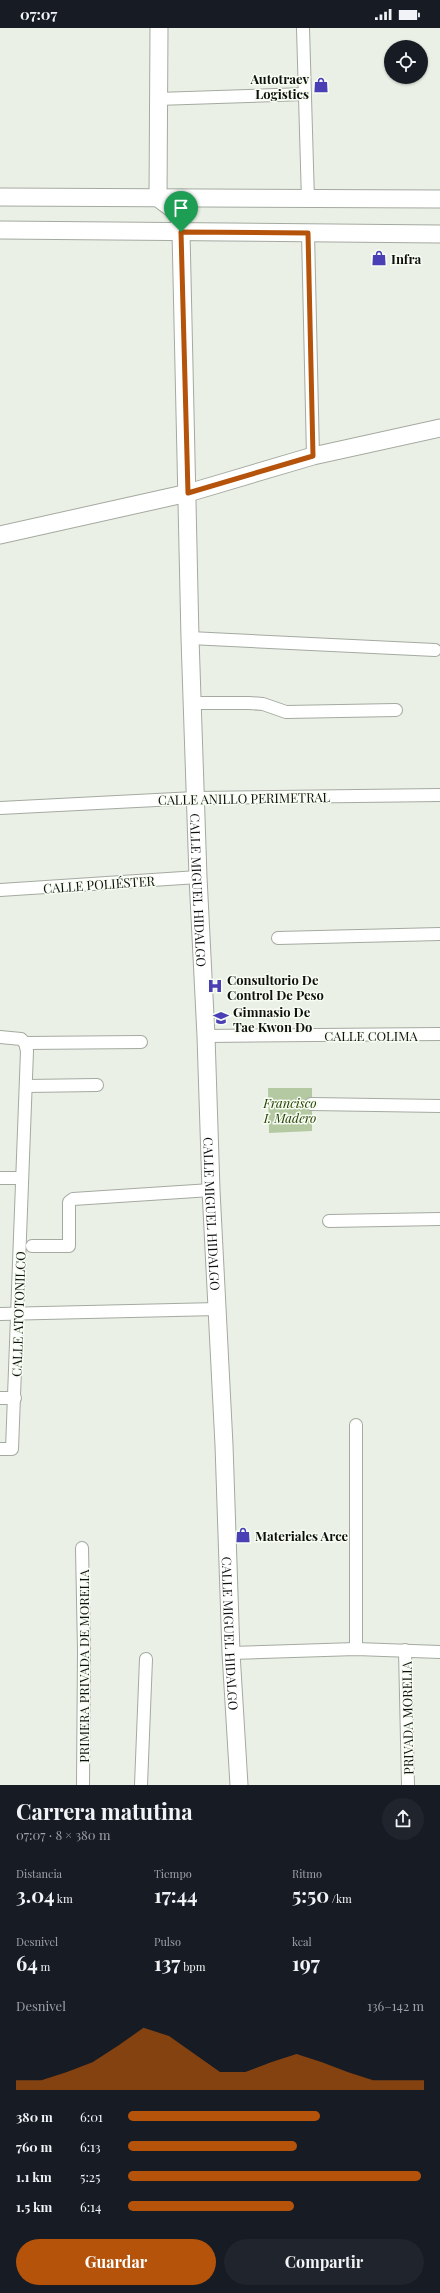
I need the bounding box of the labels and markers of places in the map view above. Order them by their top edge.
place label: Autotraev Logistics [250,70,309,102]
shop icon: Autotraev Logistics [312,76,330,94]
pin [164,191,198,232]
shop icon: Infra [370,249,388,267]
place label: Infra [391,250,422,267]
place label: Consultorio De Control De Peso [227,971,324,1003]
hospital icon: Consultorio De Control De Peso [206,977,224,995]
place label: Gimnasio De Tae Kwon Do [233,1003,312,1035]
school or university icon: Gimnasio De Tae Kwon Do [212,1009,230,1027]
shop icon: Materiales Arce [234,1526,252,1544]
place label: Materiales Arce [255,1527,349,1544]

